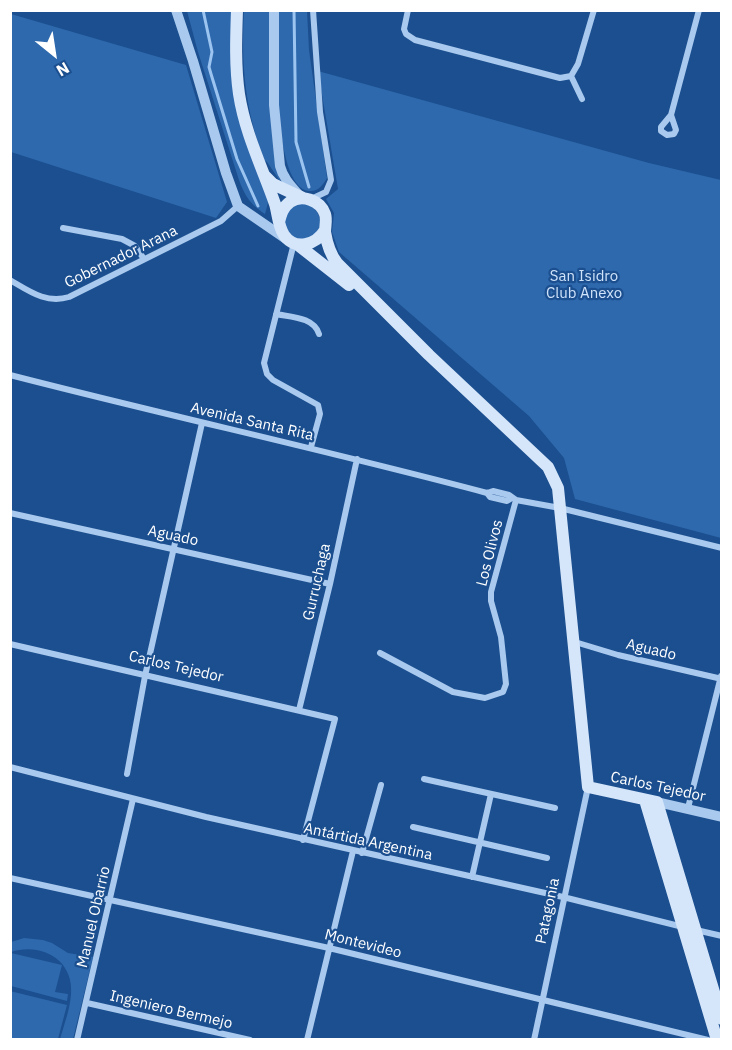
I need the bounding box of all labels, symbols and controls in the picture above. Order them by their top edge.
north arrow [24,24,84,84]
text: N [53,58,73,81]
street label: Gobernador Arana [62,222,180,292]
park label: San Isidro Club Anexo [546,268,622,303]
street label: Avenida Santa Rita [189,399,315,445]
street label: Los Olivos [473,518,507,588]
street label: Aguado [146,522,200,550]
street label: Gurruchaga [299,542,335,622]
street label: Aguado [624,635,678,665]
street label: Carlos Tejedor [127,647,225,687]
street label: Carlos Tejedor [609,768,707,806]
street label: Antártida Argentina [302,820,434,864]
street label: Manuel Obarrio [74,865,114,969]
street label: Patagonia [532,876,564,946]
street label: Montevideo [323,926,403,962]
street label: Ingeniero Bermejo [108,987,234,1033]

